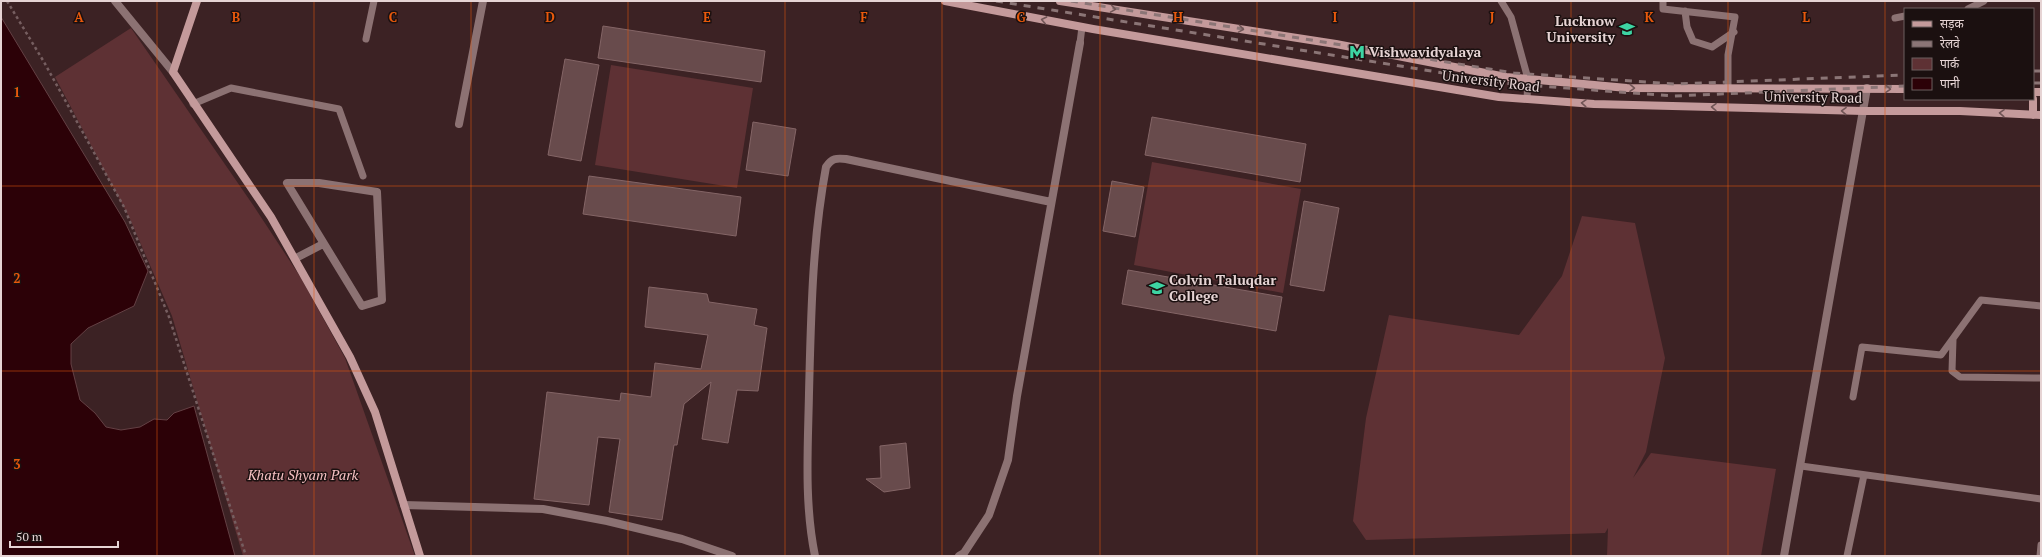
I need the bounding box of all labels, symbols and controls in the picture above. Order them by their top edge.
one-way arrow [1110,5,1116,13]
text: A [74,8,84,26]
text: B [232,8,240,26]
text: C [389,8,397,26]
text: D [545,8,555,26]
text: E [703,8,711,26]
text: F [860,8,868,26]
text: G [1016,8,1026,26]
text: H [1173,8,1183,26]
text: I [1333,8,1338,26]
text: J [1490,8,1495,26]
text: K [1644,8,1654,26]
text: L [1802,8,1810,26]
legend [1904,8,2034,100]
place label: Lucknow University [1547,11,1616,46]
one-way arrow [1041,16,1047,25]
text: सड़क [1940,16,1965,31]
school or university icon: Lucknow University [1618,20,1636,38]
one-way arrow [1238,25,1244,33]
text: रेलवे [1940,36,1960,51]
place label: Vishwavidyalaya [1369,42,1482,61]
metro station icon: Vishwavidyalaya [1348,43,1366,61]
text: पार्क [1940,56,1960,71]
street label: University Road [1441,65,1541,96]
text: पानी [1940,76,1961,91]
text: 1 [13,83,21,101]
one-way arrow [1629,84,1635,92]
one-way arrow [1885,85,1891,93]
street label: University Road [1764,86,1863,107]
one-way arrow [1581,99,1587,108]
one-way arrow [1711,103,1717,111]
one-way arrow [1841,106,1847,115]
one-way arrow [1999,109,2005,118]
text: 2 [13,269,21,287]
place label: Colvin Taluqdar College [1169,270,1276,305]
school or university icon: Colvin Taluqdar College [1148,279,1166,297]
text: 3 [13,455,21,473]
park label: Khatu Shyam Park [247,465,359,484]
scale bar [10,523,118,549]
text: 50 m [16,529,43,544]

